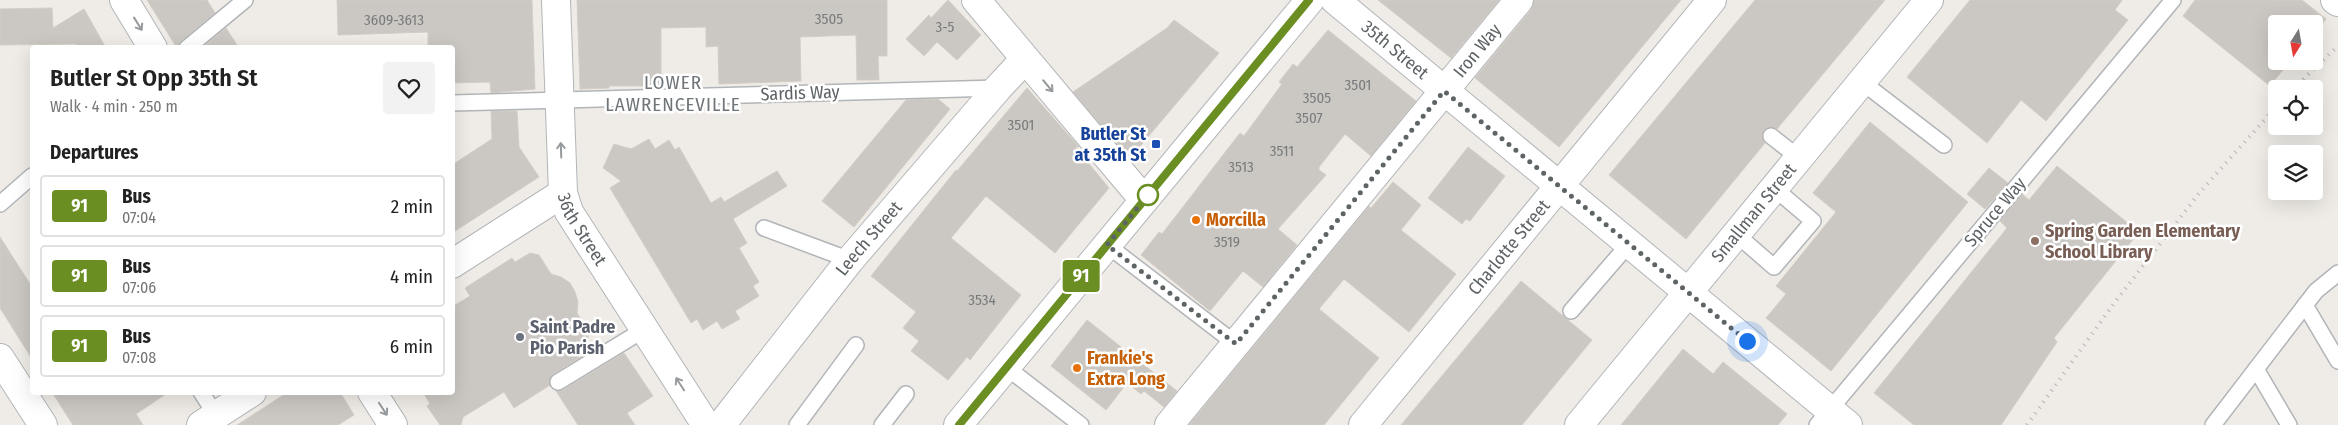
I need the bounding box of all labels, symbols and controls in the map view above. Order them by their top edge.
house number: 3505 [815,10,843,28]
house number: 3609-3613 [364,11,424,29]
north arrow [2268,15,2322,70]
map controls [2268,15,2323,200]
one-way arrow [134,16,144,30]
street label: 35th Street [1357,16,1433,84]
house number: 3-5 [935,18,955,36]
street label: Iron Way [1449,19,1506,82]
button: heart [383,62,435,114]
text: Butler St Opp 35th St [50,64,258,92]
district label: LOWER LAWRENCEVILLE [605,71,741,116]
house number: 3501 [1345,76,1371,94]
one-way arrow [1042,79,1053,92]
button: locate [2268,80,2323,135]
street label: Sardis Way [760,81,840,105]
house number: 3505 [1303,89,1331,107]
text: Walk · 4 min · 250 m [50,97,178,116]
house number: 3507 [1295,109,1323,127]
house number: 3501 [1008,116,1034,134]
place label: Butler St at 35th St [1075,123,1147,166]
marker: Butler St at 35th St [1150,138,1162,150]
text: Departures [50,141,138,164]
one-way arrow [557,142,566,158]
house number: 3511 [1270,142,1294,160]
button: layers [2268,145,2323,200]
house number: 3513 [1228,158,1254,176]
street label: Smallman Street [1707,159,1801,267]
street label: Spruce Way [1960,173,2030,251]
unlabelled marker [1137,184,1159,206]
text: Bus [122,185,151,208]
street label: 36th Street [553,190,612,270]
text: 91 [71,195,88,217]
text: 2 min [391,195,433,218]
street label: Charlotte Street [1463,195,1555,299]
street label: Leech Street [831,197,907,280]
text: 07:04 [122,208,156,227]
place label: Morcilla [1206,209,1266,231]
marker: Morcilla [1190,214,1202,226]
place label: Spring Garden Elementary School Library [2045,220,2241,263]
house number: 3519 [1214,233,1240,251]
marker: Spring Garden Elementary School Library [2029,235,2041,247]
text: Bus [122,255,151,278]
line badge: 91 [1058,260,1104,292]
text: 91 [71,265,88,287]
text: 4 min [390,265,433,288]
text: 91 [1073,265,1089,287]
text: 07:06 [122,278,156,297]
house number: 3534 [968,291,996,309]
place label: Saint Padre Pio Parish [530,316,615,359]
text: Bus [122,325,151,348]
your location [1735,329,1760,354]
marker: Saint Padre Pio Parish [514,331,526,343]
text: 91 [71,335,88,357]
text: 6 min [390,335,433,358]
place label: Frankie's Extra Long [1087,347,1165,390]
text: 07:08 [122,348,156,367]
marker: Frankie's Extra Long [1071,362,1083,374]
one-way arrow [675,377,685,391]
one-way arrow [378,401,388,415]

